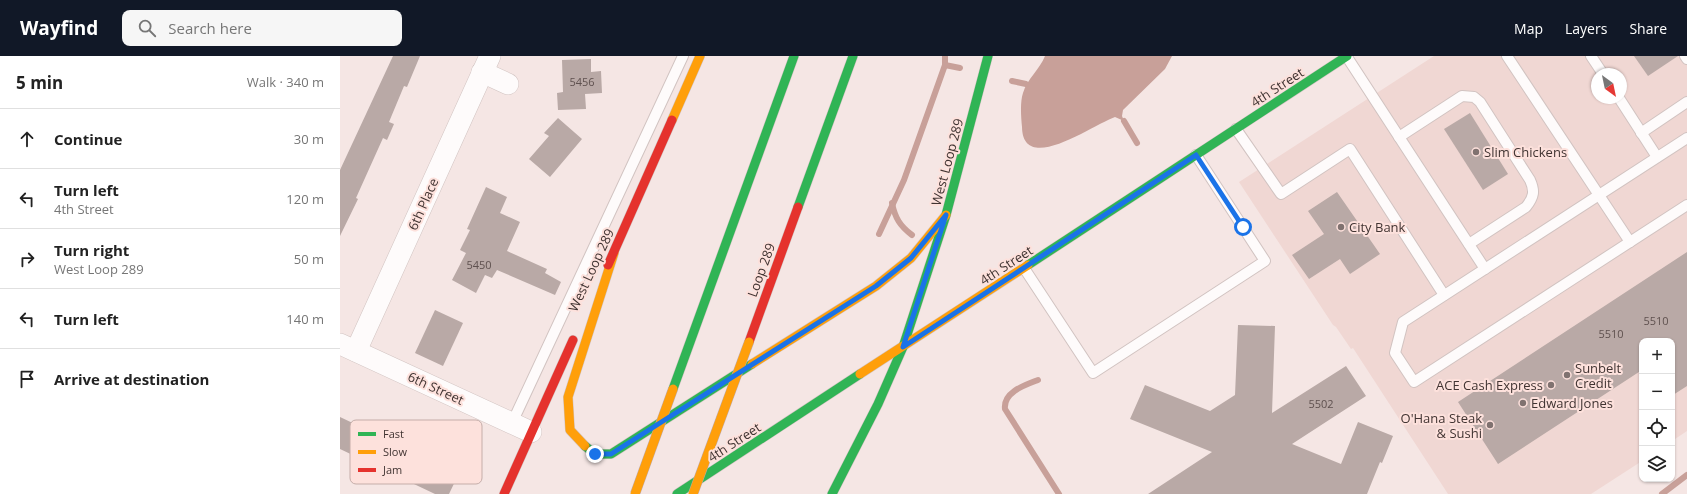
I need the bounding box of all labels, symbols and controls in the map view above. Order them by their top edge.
search box [122,10,402,46]
text: Wayfind [20,15,98,41]
icon: search [136,17,158,39]
text: Search here [168,18,252,38]
text: Map [1514,19,1543,38]
text: Layers [1565,19,1607,38]
text: Share [1629,19,1667,38]
street label: 4th Street [1247,63,1307,111]
north arrow [1591,68,1627,104]
text: 5 min [16,71,63,94]
text: Walk · 340 m [247,73,324,91]
house number: 5456 [569,74,595,89]
street label: West Loop 289 [927,116,967,208]
icon: ahead [16,128,38,150]
text: Continue [54,129,122,149]
text: 30 m [294,130,324,148]
place label: Slim Chickens [1484,143,1567,161]
marker: Slim Chickens [1471,147,1481,157]
street label: 6th Place [404,175,442,233]
text: Turn left [54,180,119,200]
icon: left [16,188,38,210]
text: 120 m [286,190,324,208]
text: 4th Street [54,200,114,218]
route start [1234,218,1252,236]
place label: City Bank [1349,218,1406,236]
marker: City Bank [1336,222,1346,232]
street label: West Loop 289 [564,226,618,314]
text: Turn right [54,240,129,260]
street label: Loop 289 [743,241,779,299]
street label: 4th Street [976,241,1036,289]
icon: right [16,248,38,270]
text: 50 m [294,250,324,268]
house number: 5450 [466,257,492,272]
text: West Loop 289 [54,260,144,278]
icon: left [16,308,38,330]
text: Turn left [54,309,119,329]
text: 140 m [286,310,324,328]
house number: 5510 [1643,313,1669,328]
house number: 5510 [1598,326,1624,341]
map controls [1639,338,1675,482]
button: + [1639,338,1675,374]
place label: Sunbelt Credit [1575,359,1622,392]
street label: 6th Street [405,367,467,409]
icon: arrive [16,368,38,390]
text: Arrive at destination [54,369,209,389]
marker: Sunbelt Credit [1562,370,1572,380]
button: − [1639,374,1675,410]
place label: ACE Cash Express [1436,376,1543,394]
marker: ACE Cash Express [1546,380,1556,390]
place label: Edward Jones [1531,394,1613,412]
house number: 5502 [1308,396,1334,411]
marker: Edward Jones [1518,398,1528,408]
place label: O'Hana Steak & Sushi [1401,409,1482,442]
button: locate [1639,410,1675,446]
street label: 4th Street [704,418,764,466]
legend [350,420,482,484]
marker: O'Hana Steak & Sushi [1485,420,1495,430]
text: Fast [383,426,404,441]
text: Slow [383,444,407,459]
route end [586,445,604,463]
button: layers [1639,446,1675,482]
text: Jam [382,462,402,477]

